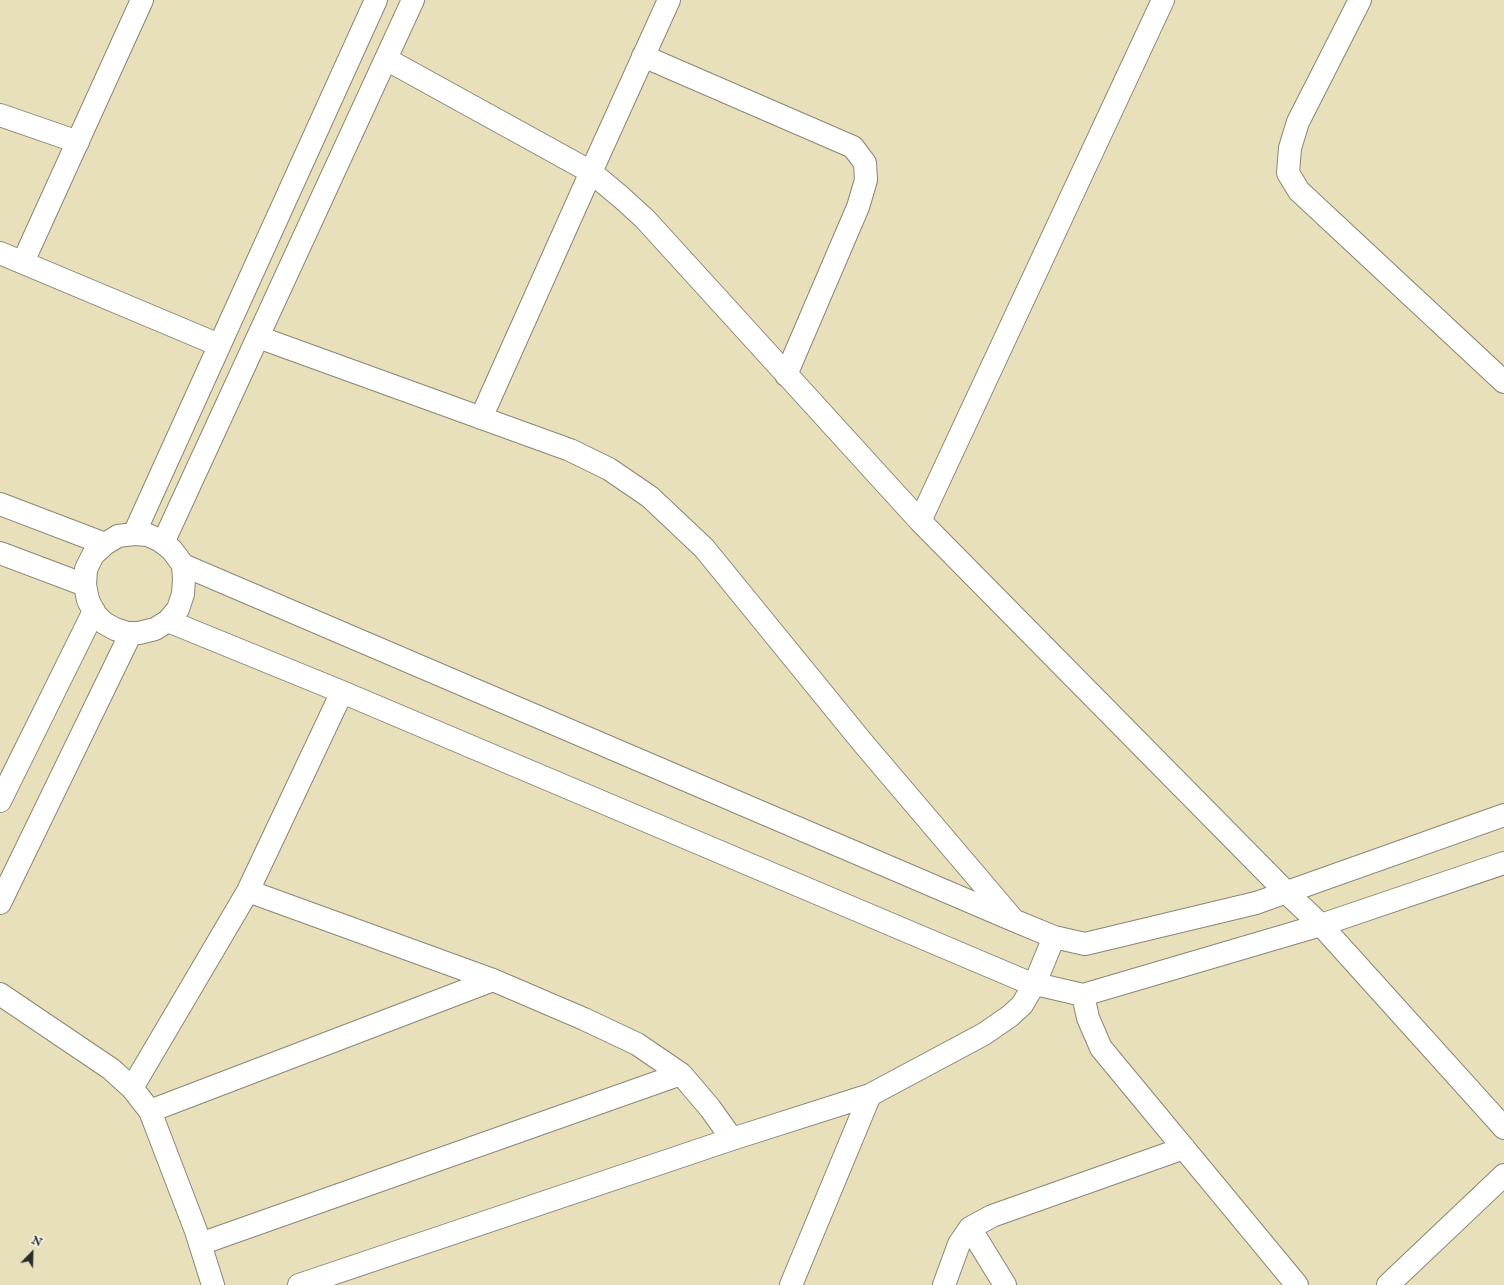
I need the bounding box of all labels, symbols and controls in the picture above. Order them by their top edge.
north arrow [12,1233,52,1273]
text: N [30,1234,44,1249]

